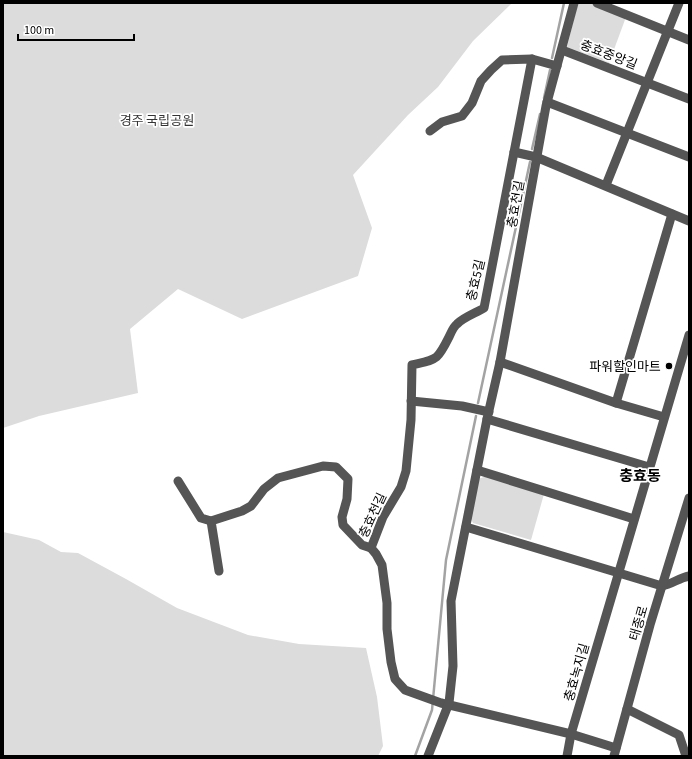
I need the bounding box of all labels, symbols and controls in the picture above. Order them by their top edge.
scale bar [18,16,134,42]
text: 100 m [24,22,54,39]
street label: 충효중앙길 [577,36,640,74]
park label: 경주 국립공원 [120,112,194,130]
street label: 충효천길 [503,179,529,229]
street label: 충효5길 [462,258,490,303]
place label: 파워할인마트 [589,358,661,376]
marker: 파워할인마트 [664,361,674,371]
district label: 충효동 [619,466,661,487]
street label: 충효천길 [355,490,391,541]
street label: 태종로 [625,604,653,643]
street label: 충효녹지길 [560,641,594,704]

